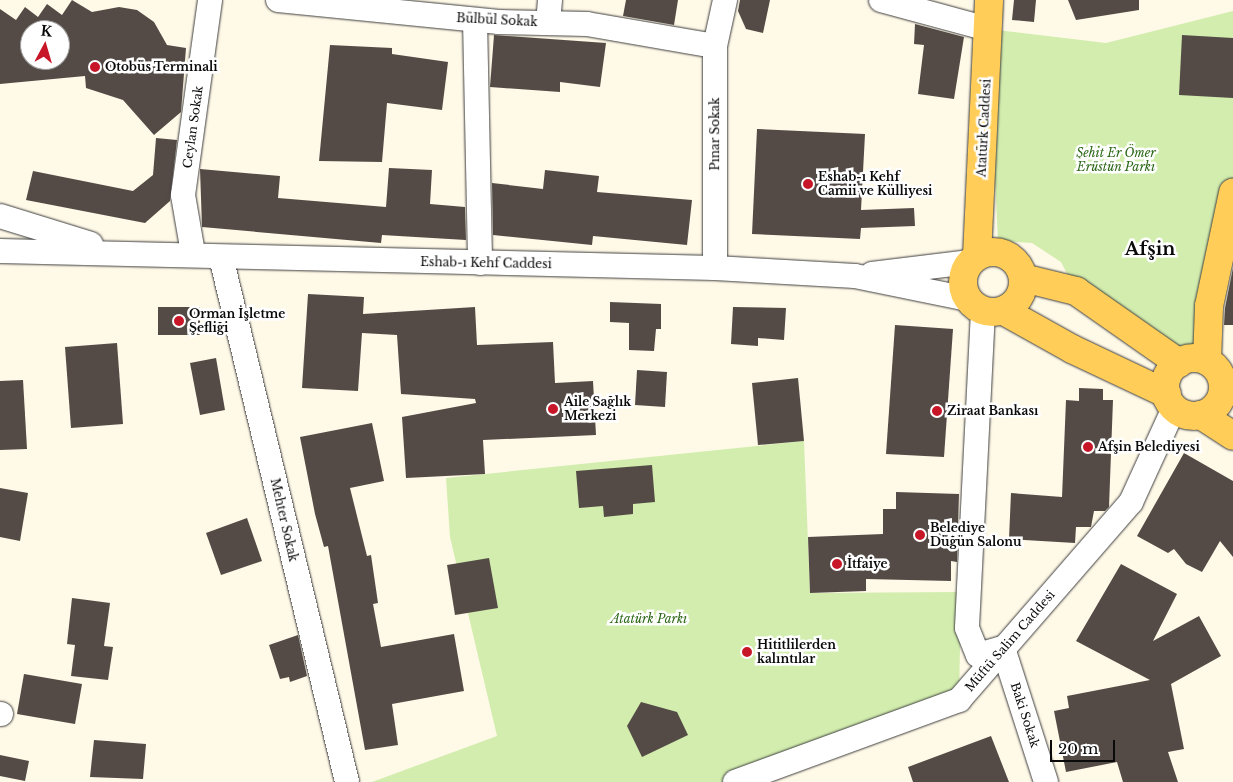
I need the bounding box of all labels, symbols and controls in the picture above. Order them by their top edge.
street label: Bülbül Sokak [456,11,538,29]
north arrow [20,20,70,70]
text: K [40,22,53,41]
place label: Otobüs Terminali [105,60,218,74]
marker: Otobüs Terminali [89,61,101,73]
street label: Atatürk Caddesi [974,78,994,178]
street label: Ceylan Sokak [180,85,206,169]
street label: Pınar Sokak [708,97,722,171]
park label: Şehit Er Ömer Erüstün Parkı [1076,146,1156,174]
place label: Eshab-ı Kehf Camii ve Külliyesi [818,170,933,198]
marker: Eshab-ı Kehf Camii ve Külliyesi [802,178,814,190]
district label: Afşin [1125,238,1175,260]
street label: Eshab-ı Kehf Caddesi [420,255,552,271]
place label: Orman İşletme Şefliği [189,307,285,335]
marker: Orman İşletme Şefliği [173,315,185,327]
place label: Aile Sağlık Merkezi [564,395,631,423]
marker: Aile Sağlık Merkezi [546,402,560,416]
place label: Ziraat Bankası [947,404,1038,418]
marker: Ziraat Bankası [931,405,943,417]
place label: Afşin Belediyesi [1098,440,1200,454]
marker: Afşin Belediyesi [1082,441,1094,453]
street label: Mehter Sokak [267,477,301,563]
place label: Belediye Düğün Salonu [930,521,1022,549]
marker: Belediye Düğün Salonu [914,529,926,541]
place label: İtfaiye [847,557,887,571]
marker: İtfaiye [831,558,843,570]
street label: Müftü Salim Caddesi [962,587,1058,695]
park label: Atatürk Parkı [611,612,687,626]
place label: Hititlilerden kalıntılar [757,638,836,666]
marker: Hititlilerden kalıntılar [741,646,753,658]
street label: Baki Sokak [1008,681,1042,749]
scale bar [1053,730,1118,762]
text: 20 m [1058,739,1098,758]

